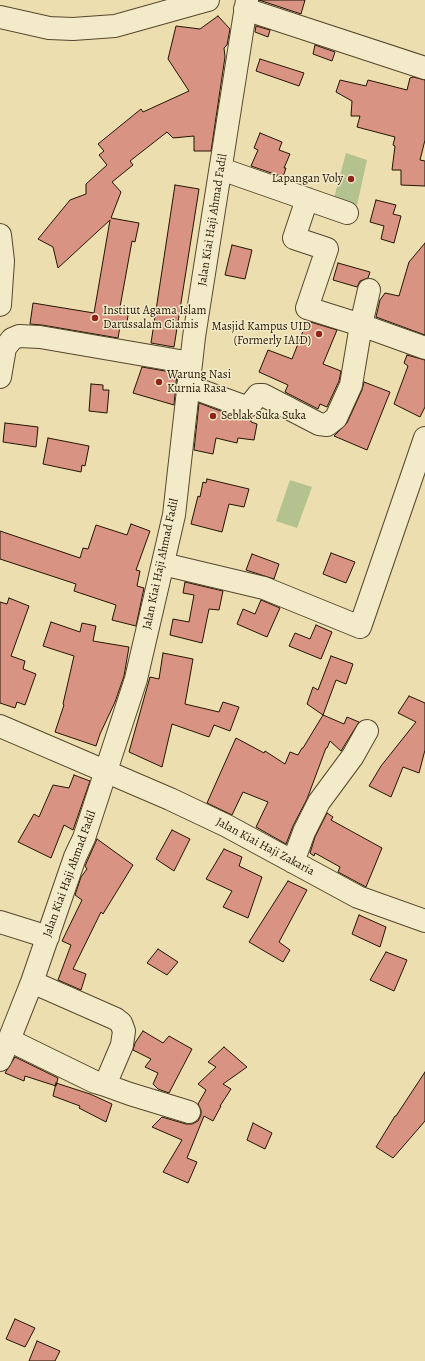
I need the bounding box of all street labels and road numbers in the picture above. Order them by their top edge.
street label: Jalan Kiai Haji Ahmad Fadil [195,153,231,287]
street label: Jalan Kiai Haji Ahmad Fadil [140,497,182,631]
street label: Jalan Kiai Haji Ahmad Fadil [40,809,100,939]
street label: Jalan Kiai Haji Zakaria [213,815,317,879]

